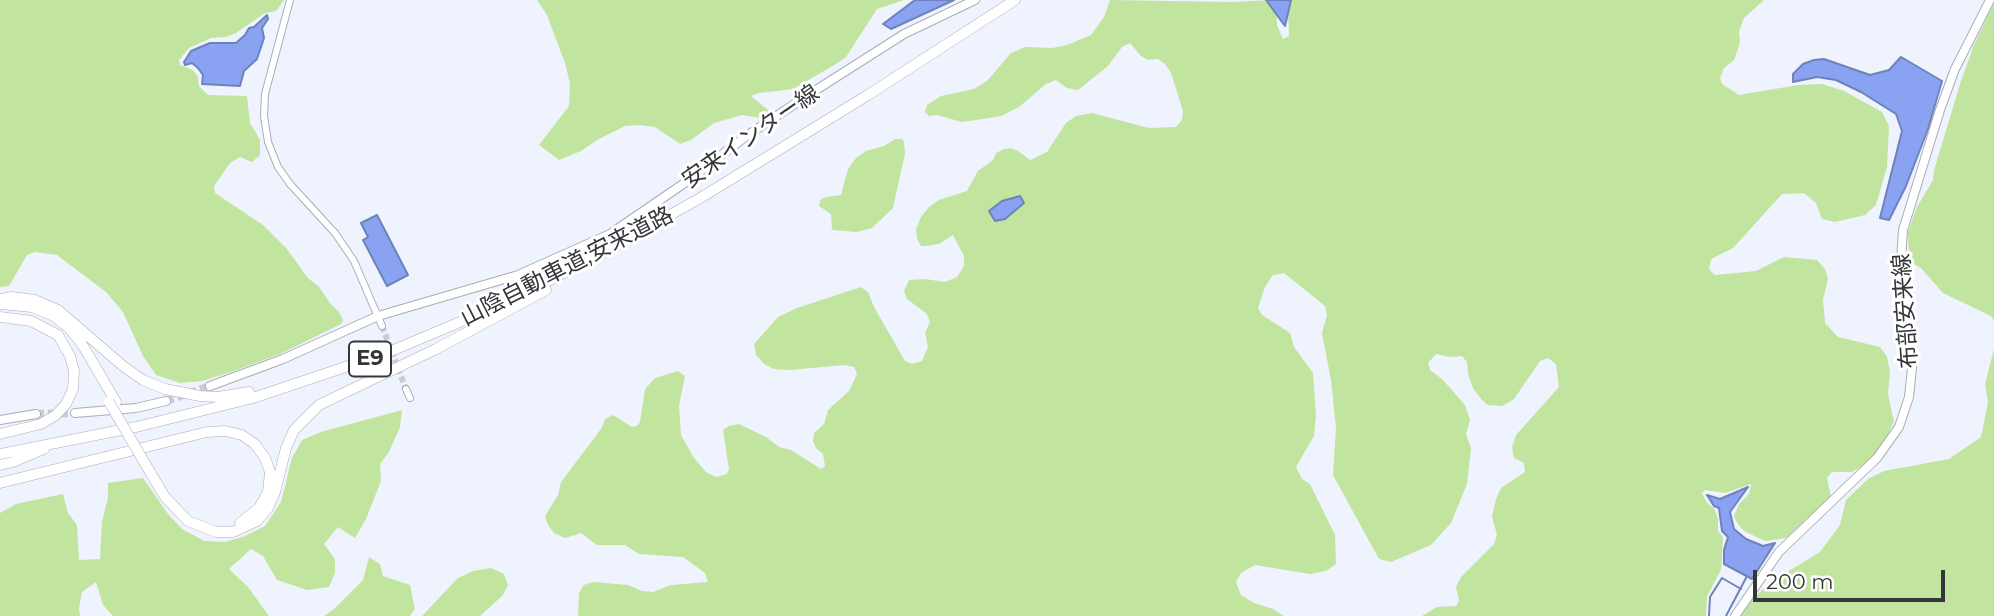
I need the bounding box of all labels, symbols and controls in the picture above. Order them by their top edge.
street label: 安来インター線 [677,80,825,194]
street label: 山陰自動車道;安来道路 [456,201,678,333]
street label: 布部安来線 [1888,253,1924,369]
road number: E9 [349,342,391,376]
scale bar [1756,556,1948,600]
text: 200 m [1766,569,1833,594]

